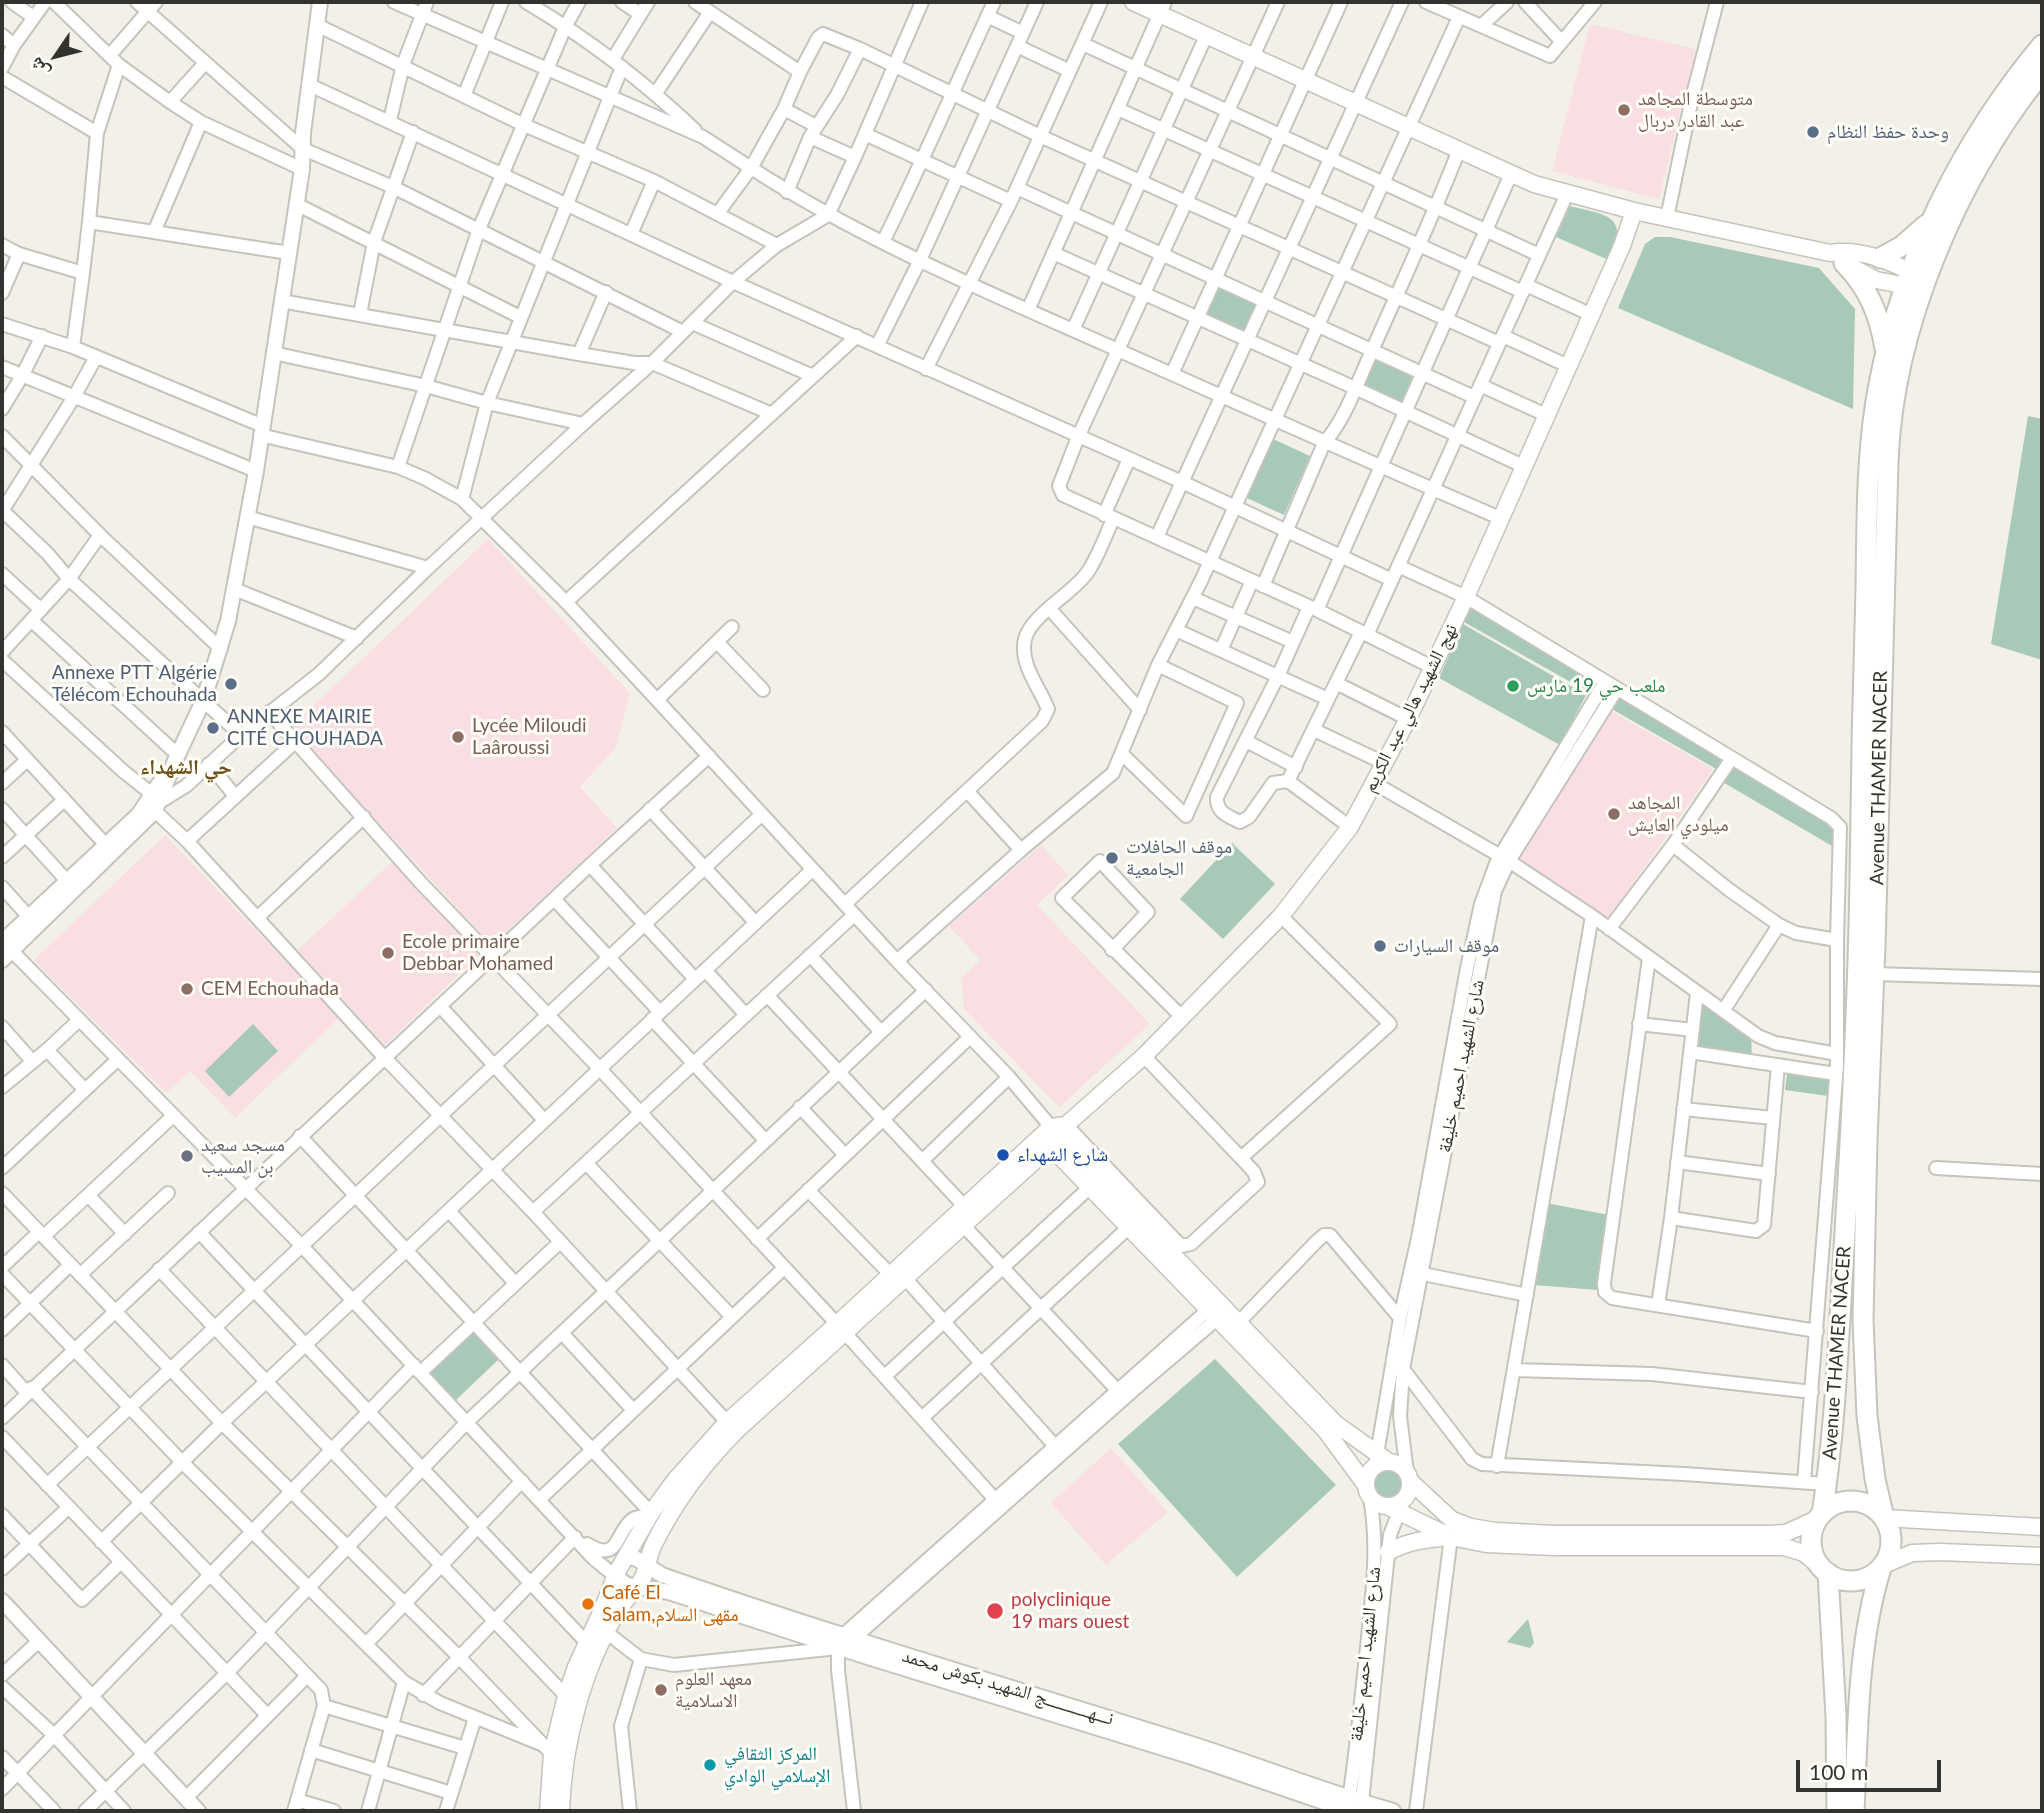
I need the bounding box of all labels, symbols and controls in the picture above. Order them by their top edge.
north arrow [21,21,91,91]
text: ش [23,53,54,83]
place label: متوسطة المجاهد عبد القادر دربال [1638,88,1753,132]
marker: متوسطة المجاهد عبد القادر دربال [1616,102,1632,118]
place label: وحدة حفظ النظام [1827,121,1949,143]
marker: وحدة حفظ النظام [1805,124,1821,140]
street label: نهج الشهيد هالي عبد الكريم [1358,620,1462,796]
place label: Annexe PTT Algérie Télécom Echouhada [52,662,217,706]
street label: Avenue THAMER NACER [1866,671,1892,885]
place label: ملعب حي 19 مارس [1527,675,1666,697]
marker: Annexe PTT Algérie Télécom Echouhada [223,676,239,692]
marker: ملعب حي 19 مارس [1505,678,1521,694]
place label: ANNEXE MAIRIE CITÉ CHOUHADA [227,706,383,750]
place label: Lycée Miloudi Laâroussi [472,715,586,759]
marker: ANNEXE MAIRIE CITÉ CHOUHADA [205,720,221,736]
marker: Lycée Miloudi Laâroussi [450,729,466,745]
district label: حي الشهداء [140,754,232,780]
place label: المجاهد ميلودي العايش [1628,792,1729,836]
marker: المجاهد ميلودي العايش [1606,806,1622,822]
place label: موقف الحافلات الجامعية [1126,836,1232,880]
marker: موقف الحافلات الجامعية [1104,850,1120,866]
place label: Ecole primaire Debbar Mohamed [402,931,553,975]
place label: موقف السيارات [1394,935,1499,957]
marker: موقف السيارات [1372,938,1388,954]
marker: Ecole primaire Debbar Mohamed [380,945,396,961]
place label: CEM Echouhada [201,978,339,1000]
street label: شارع الشهيد احميم خليفة [1433,978,1489,1154]
marker: CEM Echouhada [179,981,195,997]
place label: مسجد سعيد بن المسيب [201,1134,285,1178]
place label: شارع الشهداء [1017,1144,1108,1166]
marker: شارع الشهداء [995,1147,1011,1163]
marker: مسجد سعيد بن المسيب [179,1148,195,1164]
street label: Avenue THAMER NACER [1818,1245,1856,1461]
street label: شارع الشهيد احميم خليفة [1344,1565,1386,1743]
place label: Café El Salam,مقهى السلام [602,1582,739,1626]
place label: polyclinique 19 mars ouest [1011,1589,1129,1633]
marker: Café El Salam,مقهى السلام [580,1596,596,1612]
marker: polyclinique 19 mars ouest [985,1601,1005,1621]
street label: نـــهـــــــــــج الشهيد بكوش محمد [899,1644,1117,1730]
place label: معهد العلوم الاسلامية [675,1668,752,1712]
marker: معهد العلوم الاسلامية [653,1682,669,1698]
place label: المركز الثقافي الإسلامي الوادي [724,1743,831,1787]
scale bar [1799,1746,1944,1790]
marker: المركز الثقافي الإسلامي الوادي [702,1757,718,1773]
text: 100 m [1809,1759,1868,1784]

